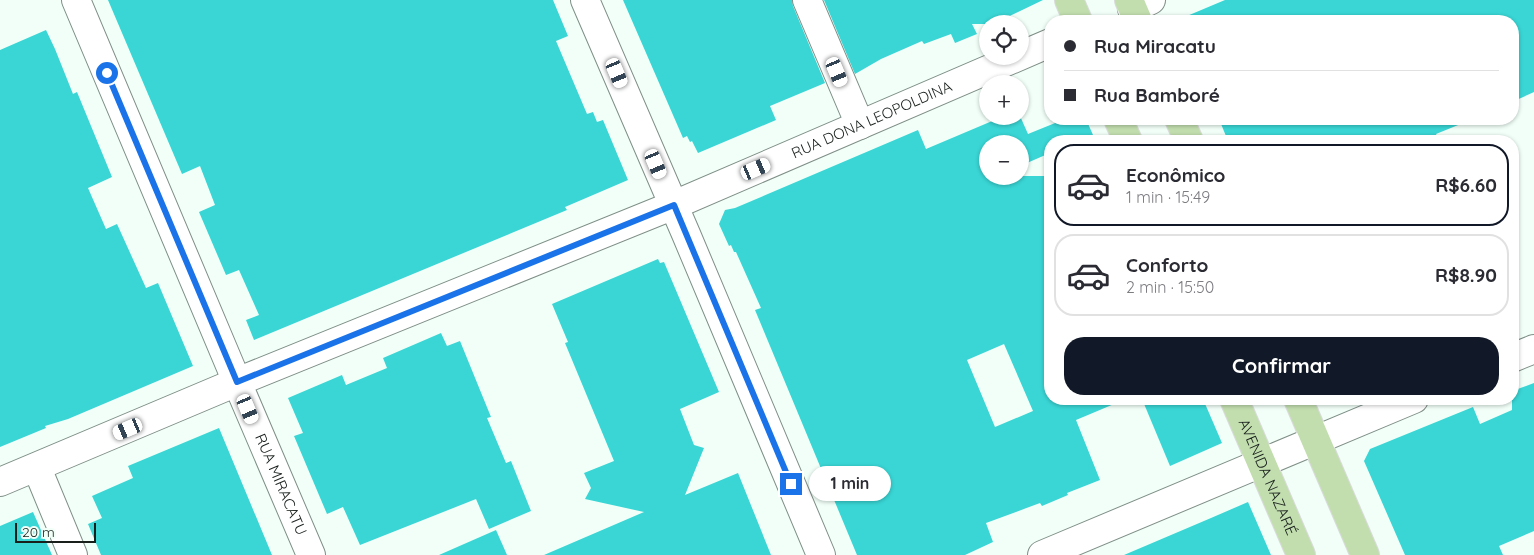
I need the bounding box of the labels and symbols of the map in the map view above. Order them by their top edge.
car [824,55,849,89]
car [604,56,629,90]
route start [96,62,118,84]
street label: RUA DONA LEOPOLDINA [788,76,955,162]
car [643,147,668,181]
car [739,156,772,182]
car [235,392,260,426]
car [111,416,144,442]
street label: AVENIDA NAZARÉ [1235,416,1301,538]
street label: RUA MIRACATU [251,431,311,538]
callout: 1 min [808,466,891,502]
route end [780,473,802,495]
scale bar [15,520,96,543]

